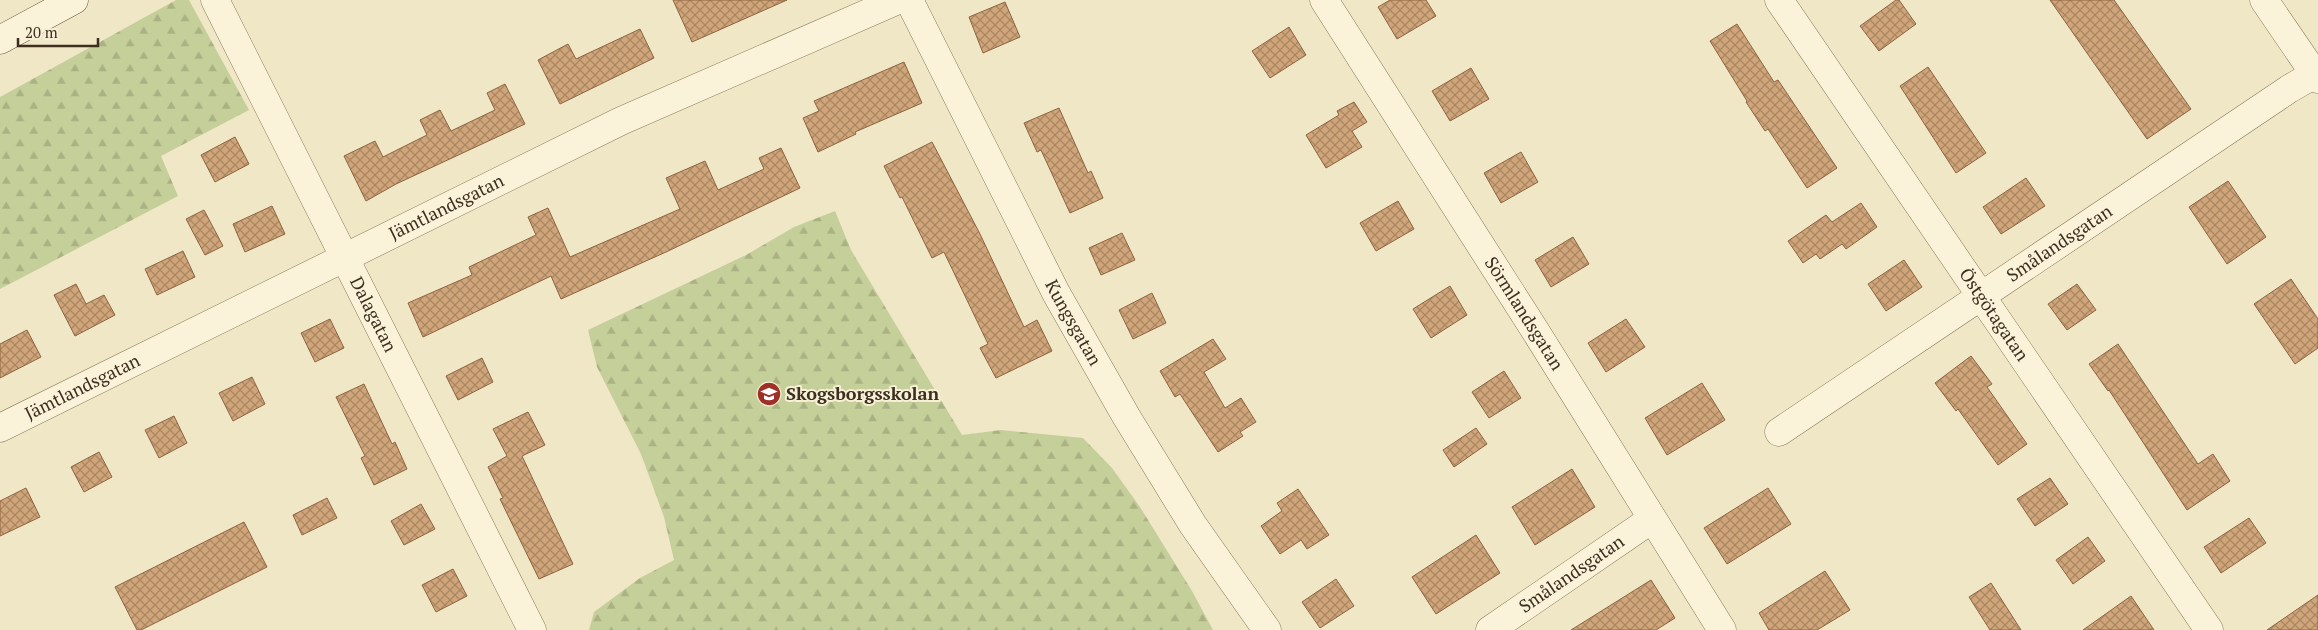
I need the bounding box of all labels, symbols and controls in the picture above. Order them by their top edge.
scale bar [18,15,98,47]
text: 20 m [25,22,58,42]
street label: Jämtlandsgatan [384,168,508,245]
street label: Smålandsgatan [2001,198,2117,287]
street label: Sörmlandsgatan [1480,252,1570,375]
street label: Östgötagatan [1954,263,2035,366]
street label: Dalagatan [345,272,403,356]
street label: Kungsgatan [1040,275,1108,370]
street label: Jämtlandsgatan [20,348,144,425]
school or university icon: Skogsborgsskolan [756,381,782,407]
place label: Skogsborgsskolan [786,381,940,405]
street label: Smålandsgatan [1514,529,1629,618]

